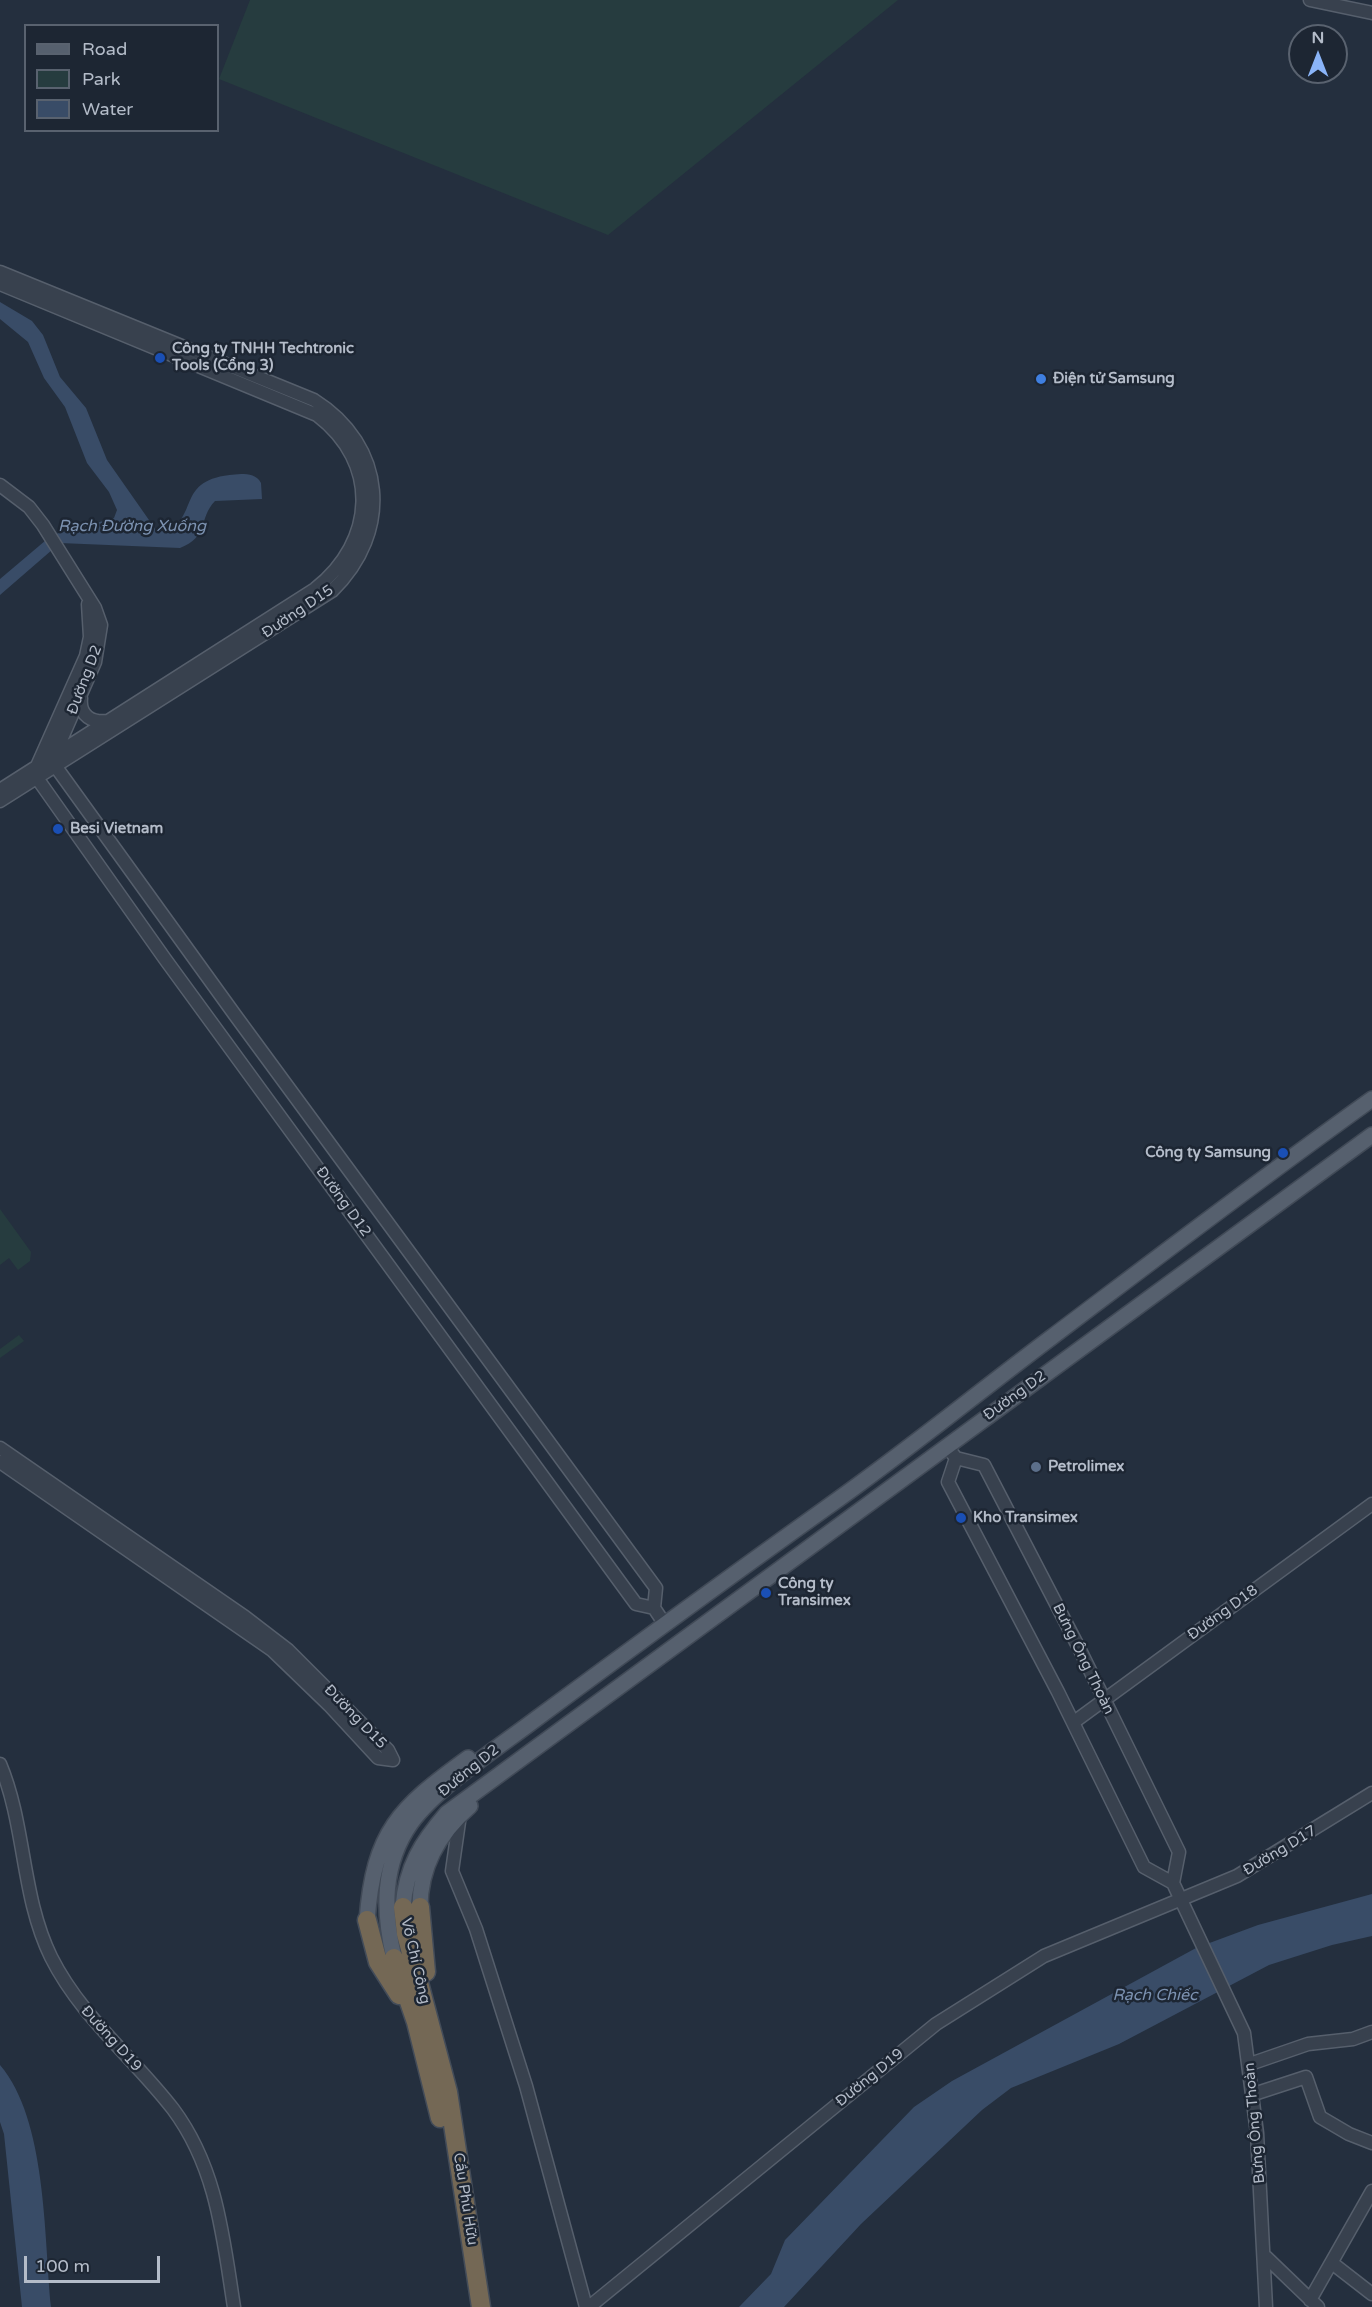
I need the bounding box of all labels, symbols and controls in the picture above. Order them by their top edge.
legend [24,24,219,132]
north arrow [1288,24,1348,84]
text: N [1312,28,1324,48]
text: Road [82,38,127,60]
text: Park [82,68,120,90]
text: Water [82,98,133,120]
place label: Công ty TNHH Techtronic Tools (Cổng 3) [172,340,354,375]
marker: Công ty TNHH Techtronic Tools (Cổng 3) [153,351,167,365]
place label: Điện tử Samsung [1053,370,1175,388]
marker: Điện tử Samsung [1034,372,1048,386]
water label: Rạch Đường Xuống [58,517,206,537]
street label: Đường D15 [259,582,337,642]
street label: Đường D2 [64,643,106,717]
place label: Besi Vietnam [70,820,163,838]
marker: Besi Vietnam [51,822,65,836]
place label: Công ty Samsung [1145,1144,1271,1162]
marker: Công ty Samsung [1276,1146,1290,1160]
street label: Đường D12 [312,1163,374,1241]
street label: Đường D2 [980,1367,1050,1425]
place label: Petrolimex [1048,1458,1124,1476]
marker: Petrolimex [1029,1460,1043,1474]
place label: Kho Transimex [973,1509,1078,1527]
marker: Kho Transimex [954,1511,968,1525]
place label: Công ty Transimex [778,1575,851,1610]
street label: Đường D18 [1184,1582,1262,1644]
marker: Công ty Transimex [759,1586,773,1600]
street label: Bưng Ông Thoàn [1048,1600,1118,1718]
street label: Đường D15 [320,1681,390,1753]
street label: Đường D2 [435,1741,503,1801]
street label: Đường D17 [1240,1822,1320,1880]
street label: Võ Chí Công [396,1916,434,2006]
water label: Rạch Chiếc [1112,1986,1198,2006]
street label: Đường D19 [77,2002,145,2076]
street label: Đường D19 [832,2045,908,2111]
street label: Bưng Ông Thoàn [1241,2062,1269,2184]
street label: Cầu Phú Hữu [449,2151,481,2247]
scale bar [27,2244,164,2282]
text: 100 m [35,2255,90,2277]

